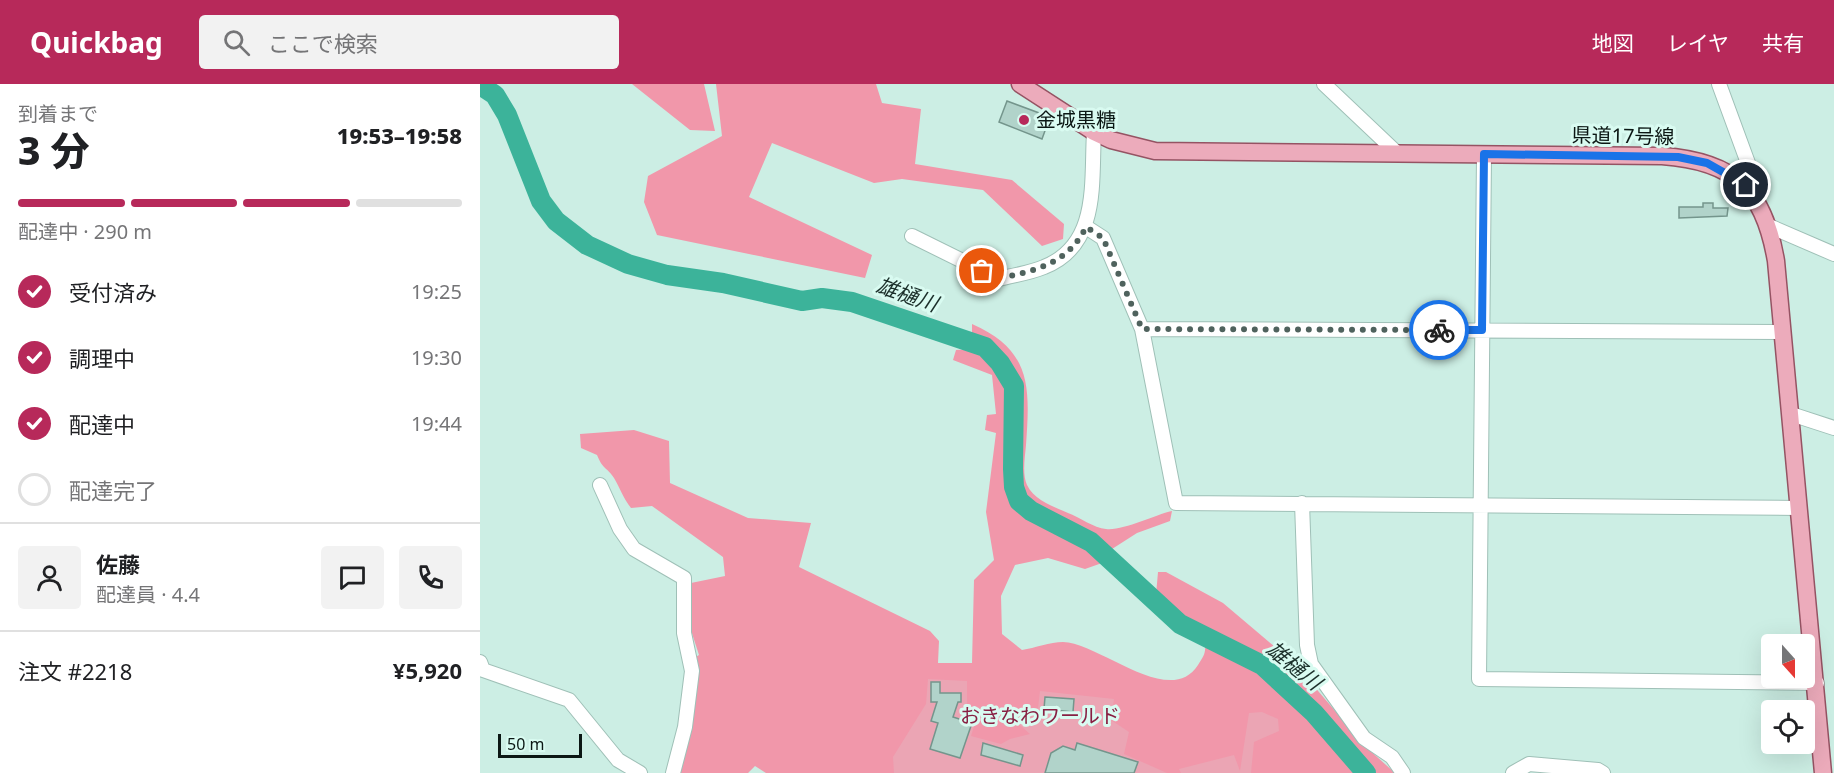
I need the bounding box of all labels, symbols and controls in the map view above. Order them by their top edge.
search box [199,15,619,69]
text: Quickbag [30,23,163,61]
icon: search [220,26,253,59]
text: ここで検索 [268,28,378,58]
text: 地図 [1592,29,1634,57]
text: レイヤ [1667,29,1729,57]
text: 共有 [1762,29,1804,57]
text: 到着まで [18,100,98,127]
place label: 金城黒糖 [1036,106,1116,133]
marker: 金城黒糖 [1017,113,1031,127]
text: 19:53–19:58 [337,120,462,150]
street label: 県道17号線 [1571,121,1675,150]
text: 3 分 [18,123,90,176]
pin [1720,159,1771,210]
icon: home [1729,168,1762,201]
text: 配達中 · 290 m [18,218,152,245]
pin [956,245,1007,296]
icon: bag [965,254,998,287]
water label: 雄樋川 [873,271,944,318]
icon: check [18,275,51,308]
text: 受付済み [69,277,157,307]
text: 19:25 [411,278,462,305]
courier [1409,300,1469,360]
icon: bike [1423,314,1456,347]
icon: check [18,341,51,374]
text: 調理中 [69,343,135,373]
text: 19:30 [411,344,462,371]
icon: check [18,407,51,440]
text: 配達中 [69,409,135,439]
text: 19:44 [411,410,462,437]
text: 配達完了 [69,475,157,505]
button: person [18,546,81,609]
button: chat [321,546,384,609]
button: phone [399,546,462,609]
text: 佐藤 [96,549,140,579]
text: 配達員 · 4.4 [96,581,200,608]
north arrow [1761,634,1815,688]
map controls [1761,634,1815,754]
water label: 雄樋川 [1261,635,1329,697]
text: ¥5,920 [393,655,462,685]
text: 注文 #2218 [18,656,132,686]
button: locate [1761,700,1815,754]
park label: おきなわワールド [960,702,1120,729]
scale bar [498,731,582,758]
text: 50 m [507,733,544,755]

